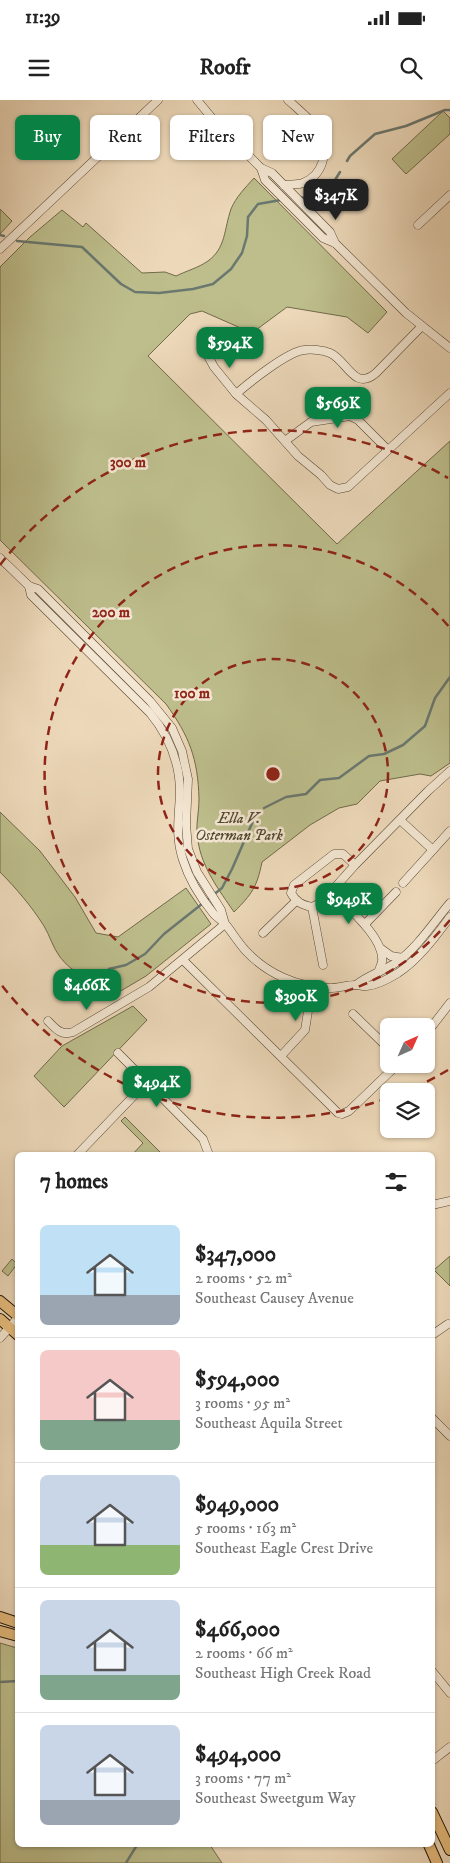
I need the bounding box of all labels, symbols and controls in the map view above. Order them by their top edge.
text: 11:39 [25,6,60,29]
icon: menu [25,54,53,82]
text: Roofr [199,54,251,81]
icon: search [397,54,425,82]
chip: Buy [15,115,80,160]
chip: Rent [90,115,160,160]
chip: Filters [170,115,253,160]
chip: New [263,115,332,160]
pin: $347K [301,178,371,221]
text: $347K [314,185,358,205]
pin: $594K [195,326,265,369]
text: $594K [207,333,253,353]
pin: $569K [303,386,373,429]
text: $569K [316,393,360,413]
text: 300 m [110,453,147,472]
text: 200 m [92,603,131,622]
text: 100 m [174,684,211,703]
centre of rings [264,765,282,783]
park label: Ella V. Osterman Park [195,809,283,845]
pin: $949K [314,882,384,925]
text: $949K [326,889,372,909]
pin: $466K [52,968,122,1011]
text: $466K [64,975,110,995]
pin: $390K [261,980,331,1022]
text: $390K [275,986,317,1006]
north arrow [380,1018,435,1072]
map controls [380,1018,435,1138]
pin: $494K [122,1066,192,1108]
text: $494K [134,1072,180,1092]
button: layers [380,1083,435,1138]
icon: filters [382,1168,410,1196]
text: 7 homes [40,1169,108,1195]
text: $347,000 [195,1242,276,1268]
icon: home [80,1245,140,1305]
text: 2 rooms · 52 m² [195,1268,292,1288]
text: Southeast Causey Avenue [195,1288,354,1308]
text: $594,000 [195,1367,280,1393]
icon: home [80,1370,140,1430]
text: 3 rooms · 95 m² [195,1393,290,1413]
text: Southeast Aquila Street [195,1413,343,1433]
text: $949,000 [195,1492,279,1518]
icon: home [80,1495,140,1555]
text: 5 rooms · 163 m² [195,1518,296,1538]
text: Southeast Eagle Crest Drive [195,1538,373,1558]
text: $466,000 [195,1617,280,1643]
icon: home [80,1620,140,1680]
text: 2 rooms · 66 m² [195,1643,293,1663]
text: Southeast High Creek Road [195,1663,371,1683]
text: $494,000 [195,1742,281,1768]
icon: home [80,1745,140,1805]
text: 3 rooms · 77 m² [195,1768,291,1788]
text: Southeast Sweetgum Way [195,1788,356,1808]

